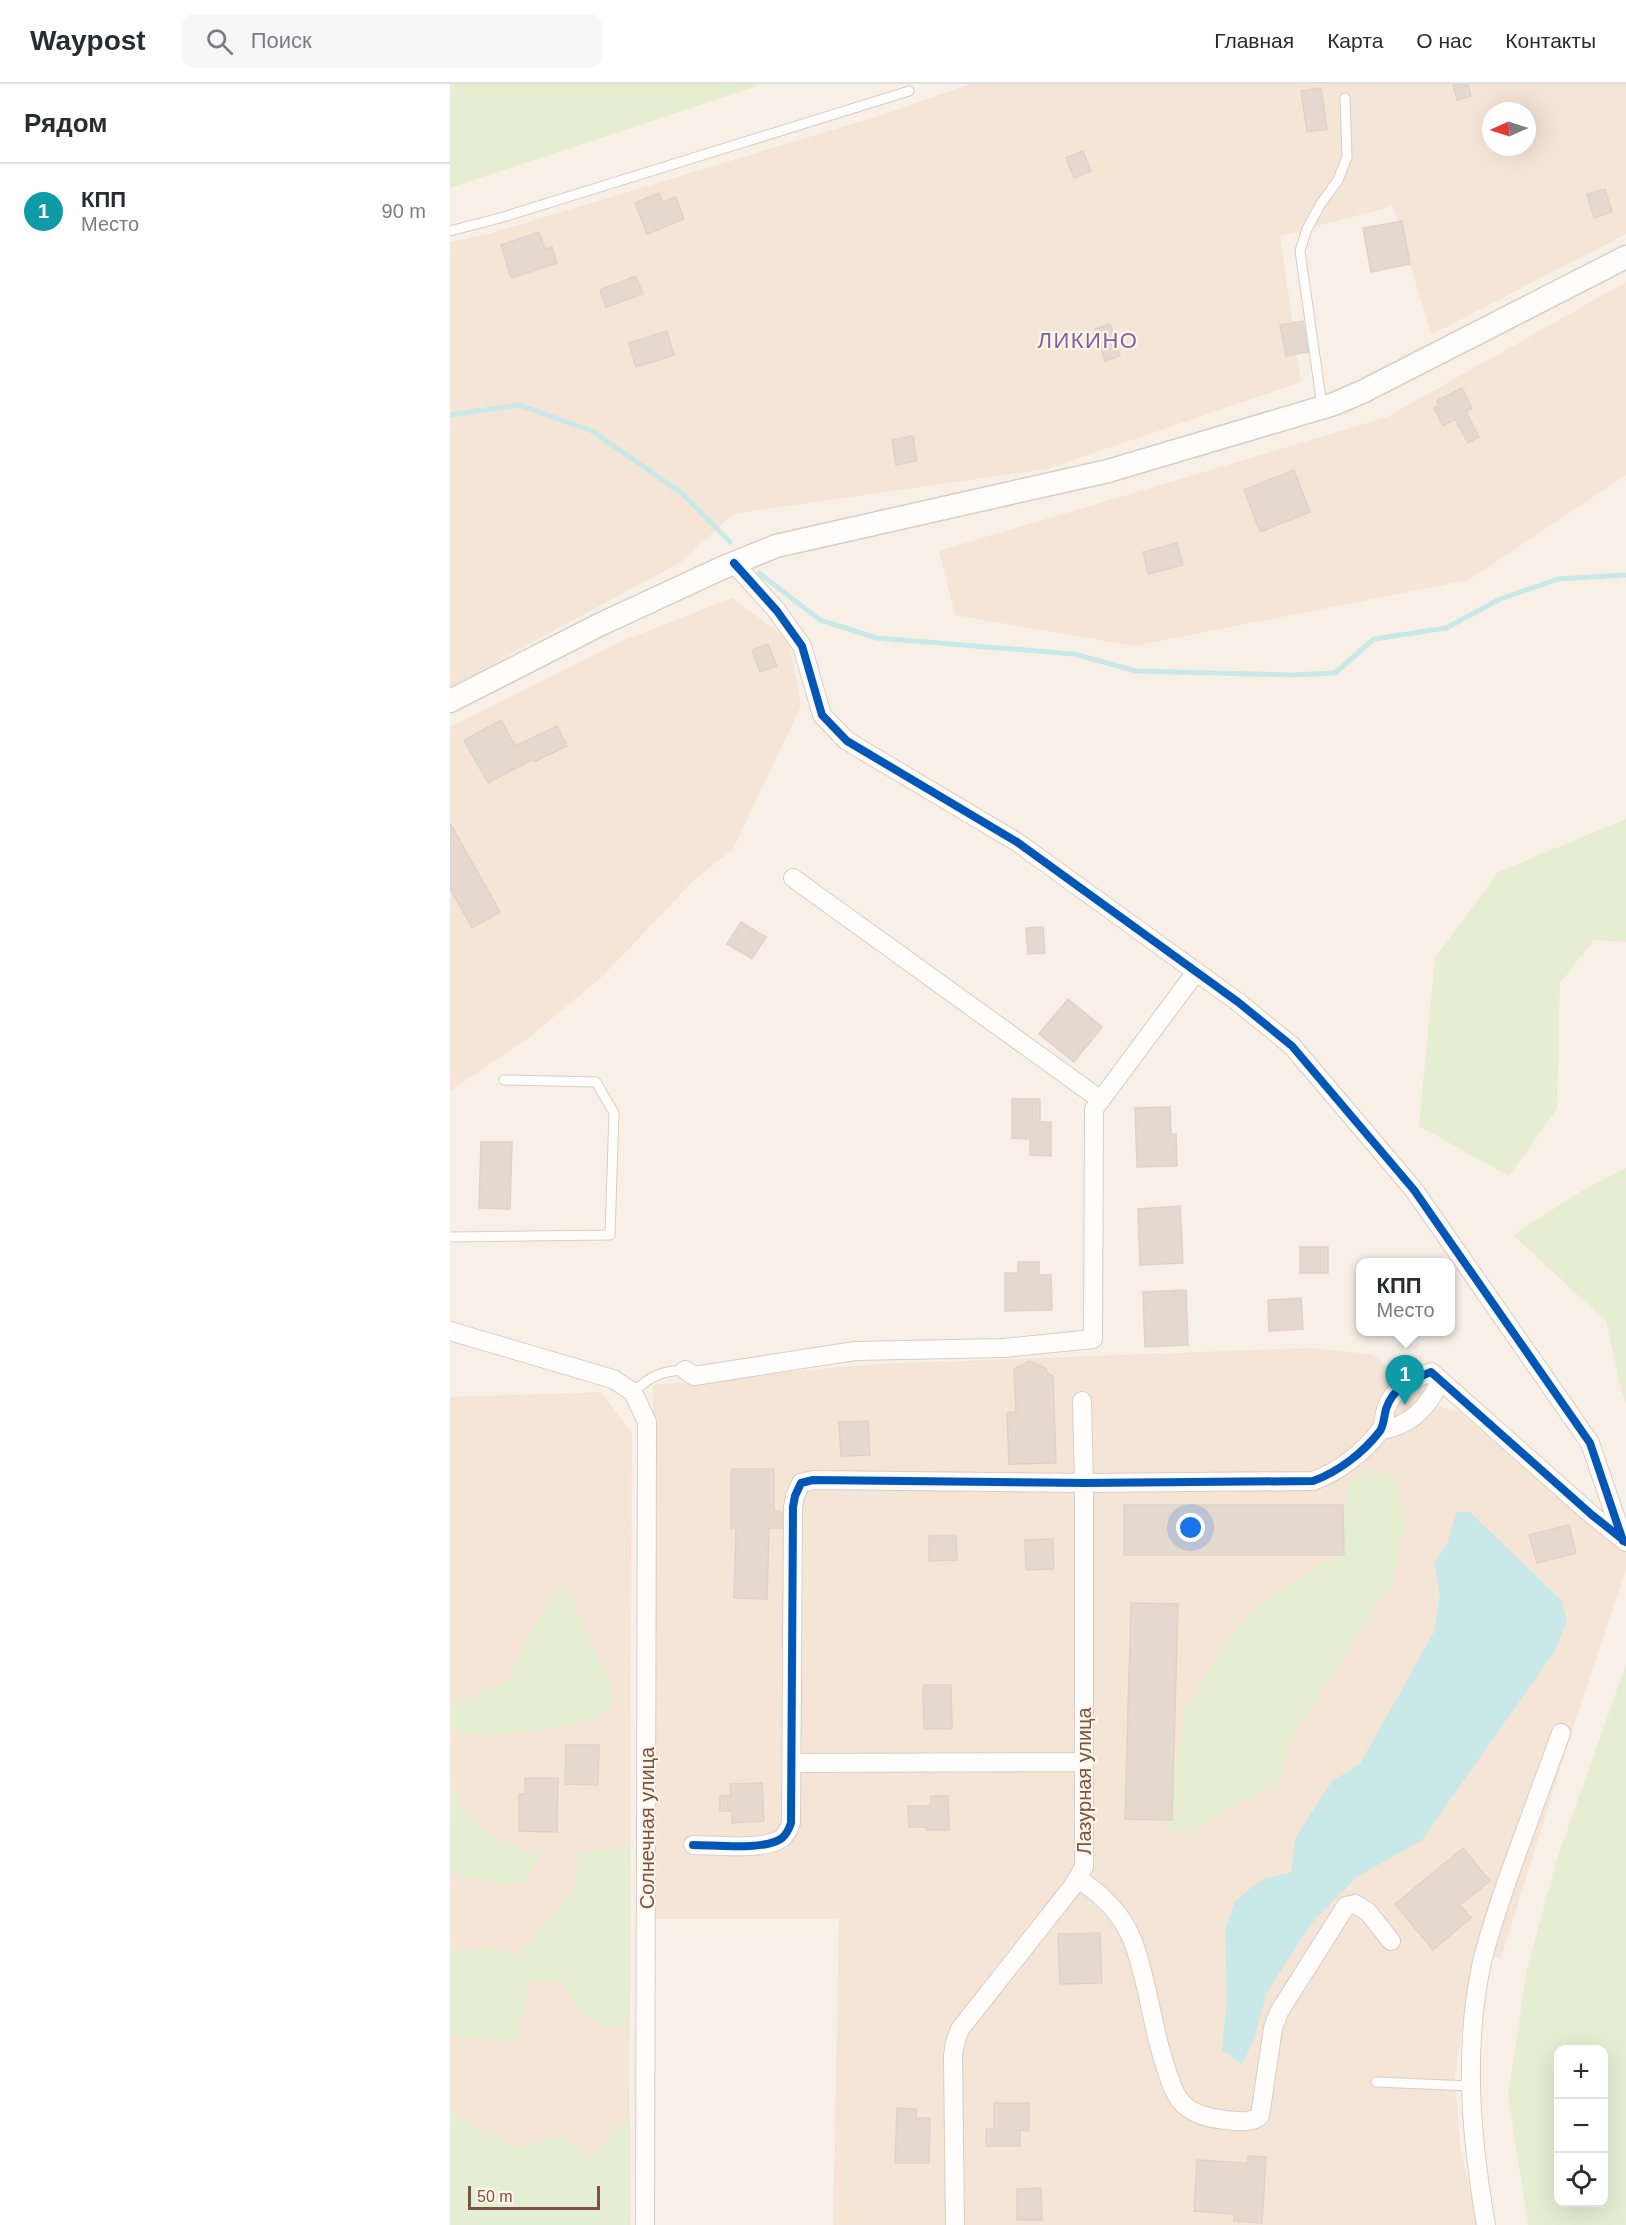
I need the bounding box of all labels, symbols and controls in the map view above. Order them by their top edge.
search box [182,14,602,68]
text: Waypost [30,25,146,56]
icon: search [203,25,236,58]
text: Поиск [251,28,312,53]
text: Главная [1214,29,1294,52]
text: Карта [1327,29,1383,52]
text: О нас [1416,29,1472,52]
text: Контакты [1505,29,1596,52]
north arrow [1482,102,1536,156]
text: Рядом [24,108,107,138]
text: КПП [81,187,126,212]
text: 1 [38,200,49,222]
text: 90 m [382,200,426,222]
text: Место [81,213,139,235]
district label: ЛИКИНО [1038,328,1138,353]
popup [1356,1258,1455,1336]
text: КПП [1376,1273,1422,1298]
text: Место [1376,1299,1435,1321]
pin: 1 [1386,1356,1424,1405]
your location [1176,1513,1205,1542]
street label: Лазурная улица [1073,1706,1095,1855]
street label: Солнечная улица [636,1746,658,1909]
map controls [1554,2045,1608,2207]
button: + [1554,2045,1608,2099]
button: − [1554,2099,1608,2153]
button: locate [1554,2153,1608,2207]
scale bar [468,2183,600,2210]
text: 50 m [477,2188,513,2205]

